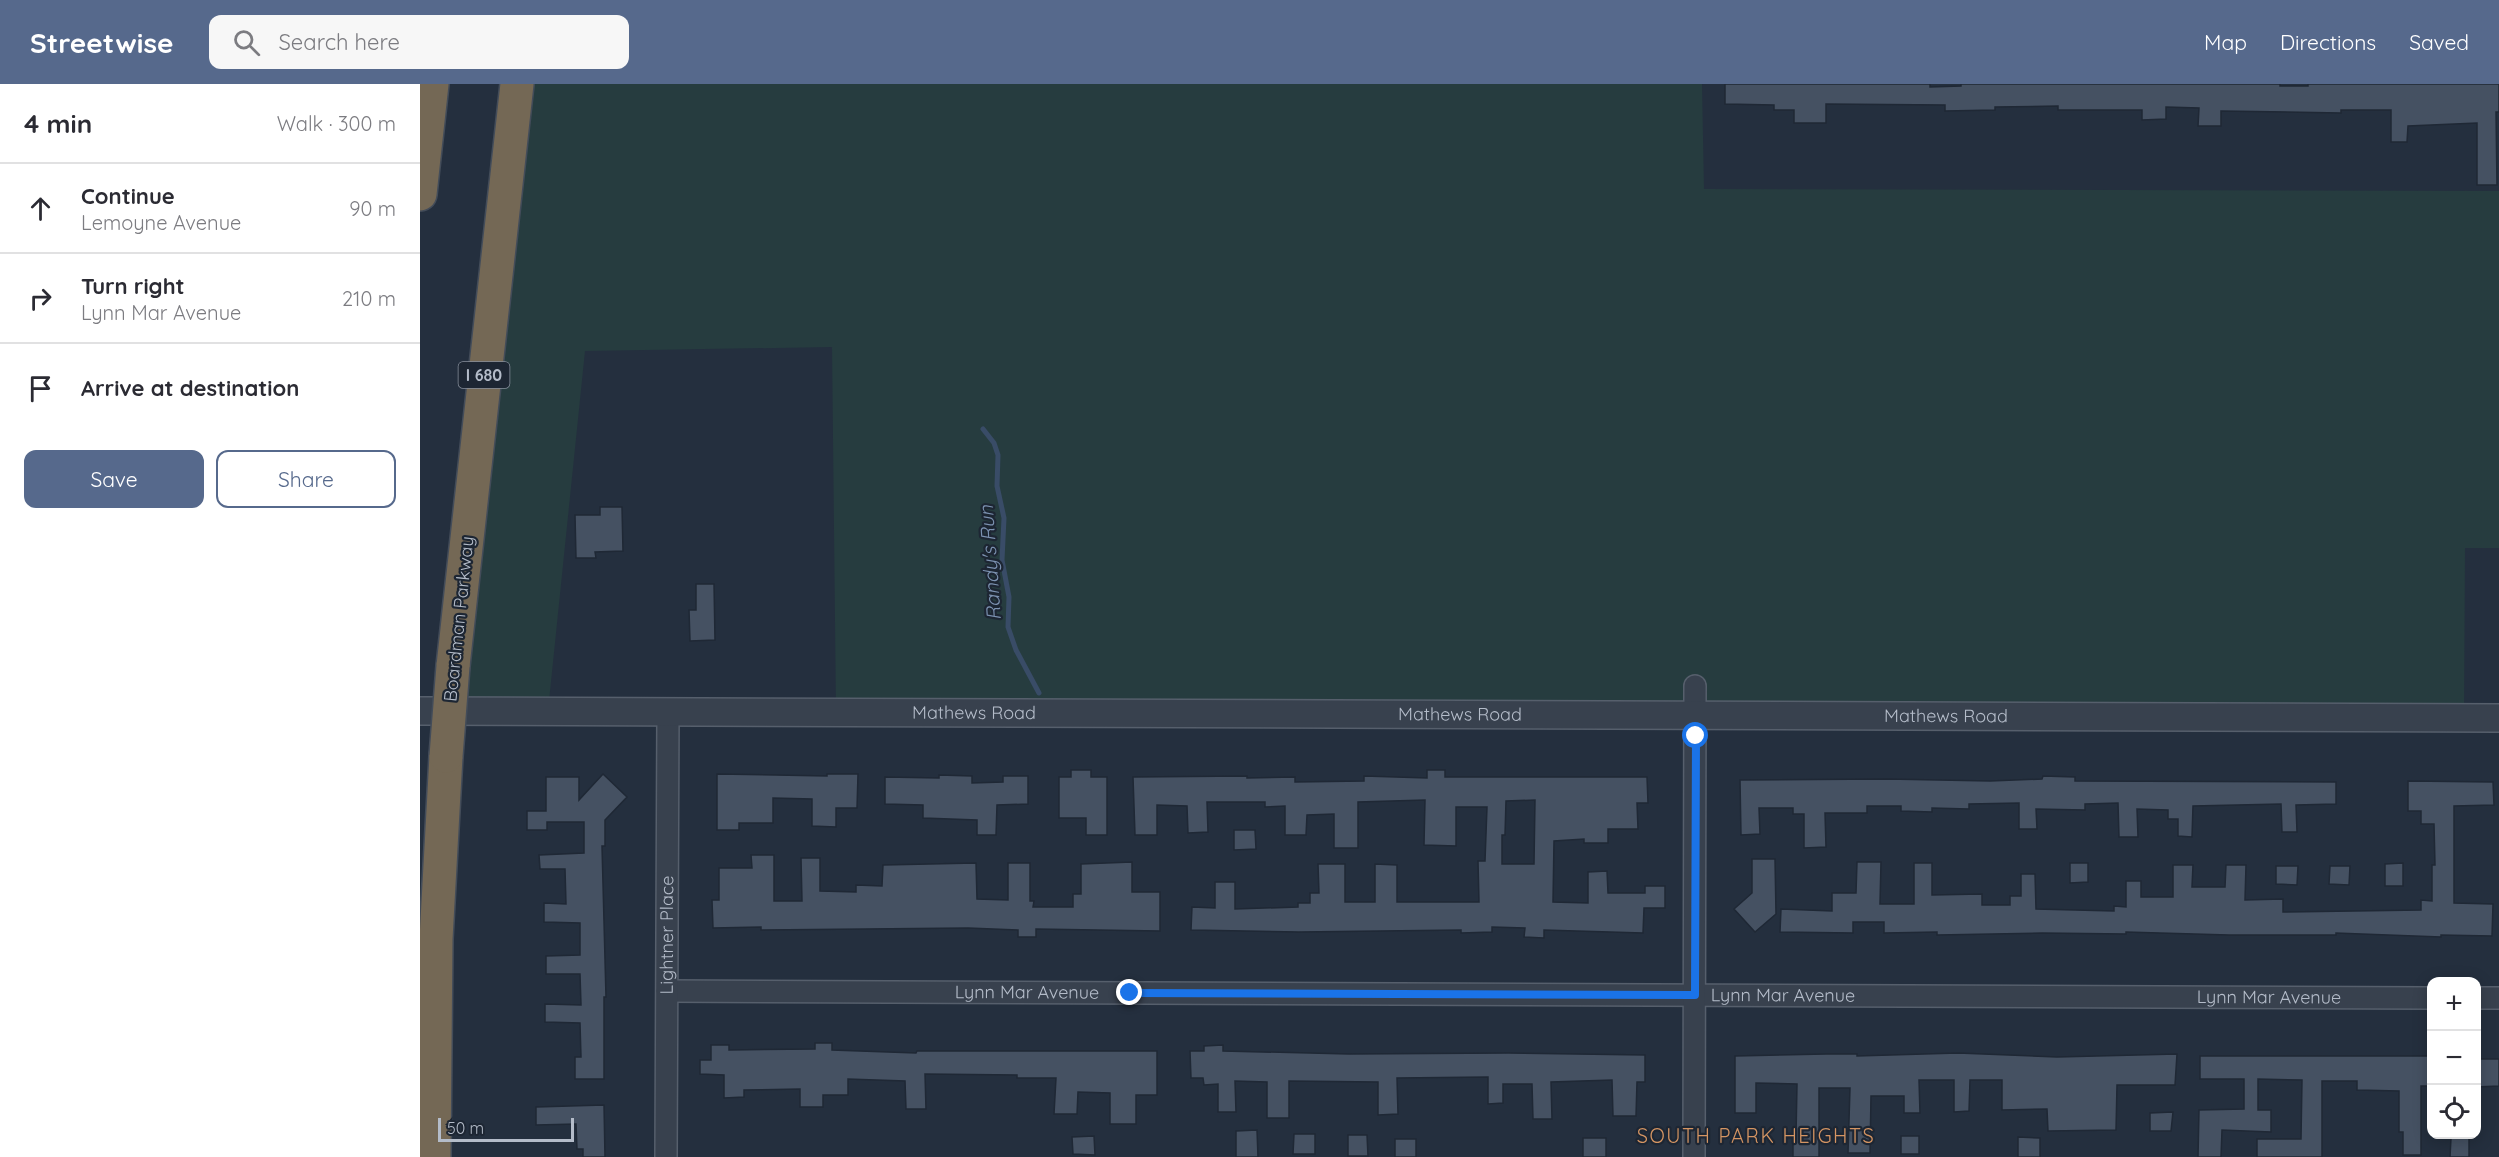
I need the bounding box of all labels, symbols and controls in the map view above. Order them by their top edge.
search box [209,15,629,69]
text: Streetwise [30,25,173,60]
icon: search [230,26,263,59]
text: Search here [278,28,400,56]
text: Map [2204,29,2247,55]
text: Directions [2280,29,2376,55]
text: Saved [2409,29,2469,55]
text: 4 min [24,107,92,140]
text: Walk · 300 m [277,111,396,136]
text: Continue [81,182,175,210]
icon: ahead [24,192,57,225]
text: 90 m [349,196,396,221]
text: Lemoyne Avenue [81,210,241,235]
text: Turn right [81,272,185,300]
icon: right [24,282,57,315]
text: 210 m [342,286,396,311]
text: Lynn Mar Avenue [81,300,241,325]
road number: I 680 [458,362,510,388]
icon: arrive [24,372,57,405]
text: Arrive at destination [81,374,299,402]
button: Save [24,450,204,508]
button: Share [216,450,396,508]
water label: Randy's Run [973,504,1006,622]
street label: Boardman Parkway [438,535,479,703]
street label: Mathews Road [912,701,1036,724]
street label: Mathews Road [1398,702,1522,726]
street label: Mathews Road [1884,704,2008,727]
route start [1682,722,1708,748]
street label: Lightner Place [655,876,678,994]
map controls [2427,977,2481,1139]
button: + [2427,977,2481,1031]
route end [1116,979,1142,1005]
street label: Lynn Mar Avenue [955,980,1099,1004]
street label: Lynn Mar Avenue [1711,983,1855,1007]
street label: Lynn Mar Avenue [2197,985,2341,1009]
button: − [2427,1031,2481,1085]
button: locate [2427,1085,2481,1139]
scale bar [438,1115,574,1142]
text: 50 m [447,1118,484,1138]
district label: SOUTH PARK HEIGHTS [1637,1123,1875,1148]

